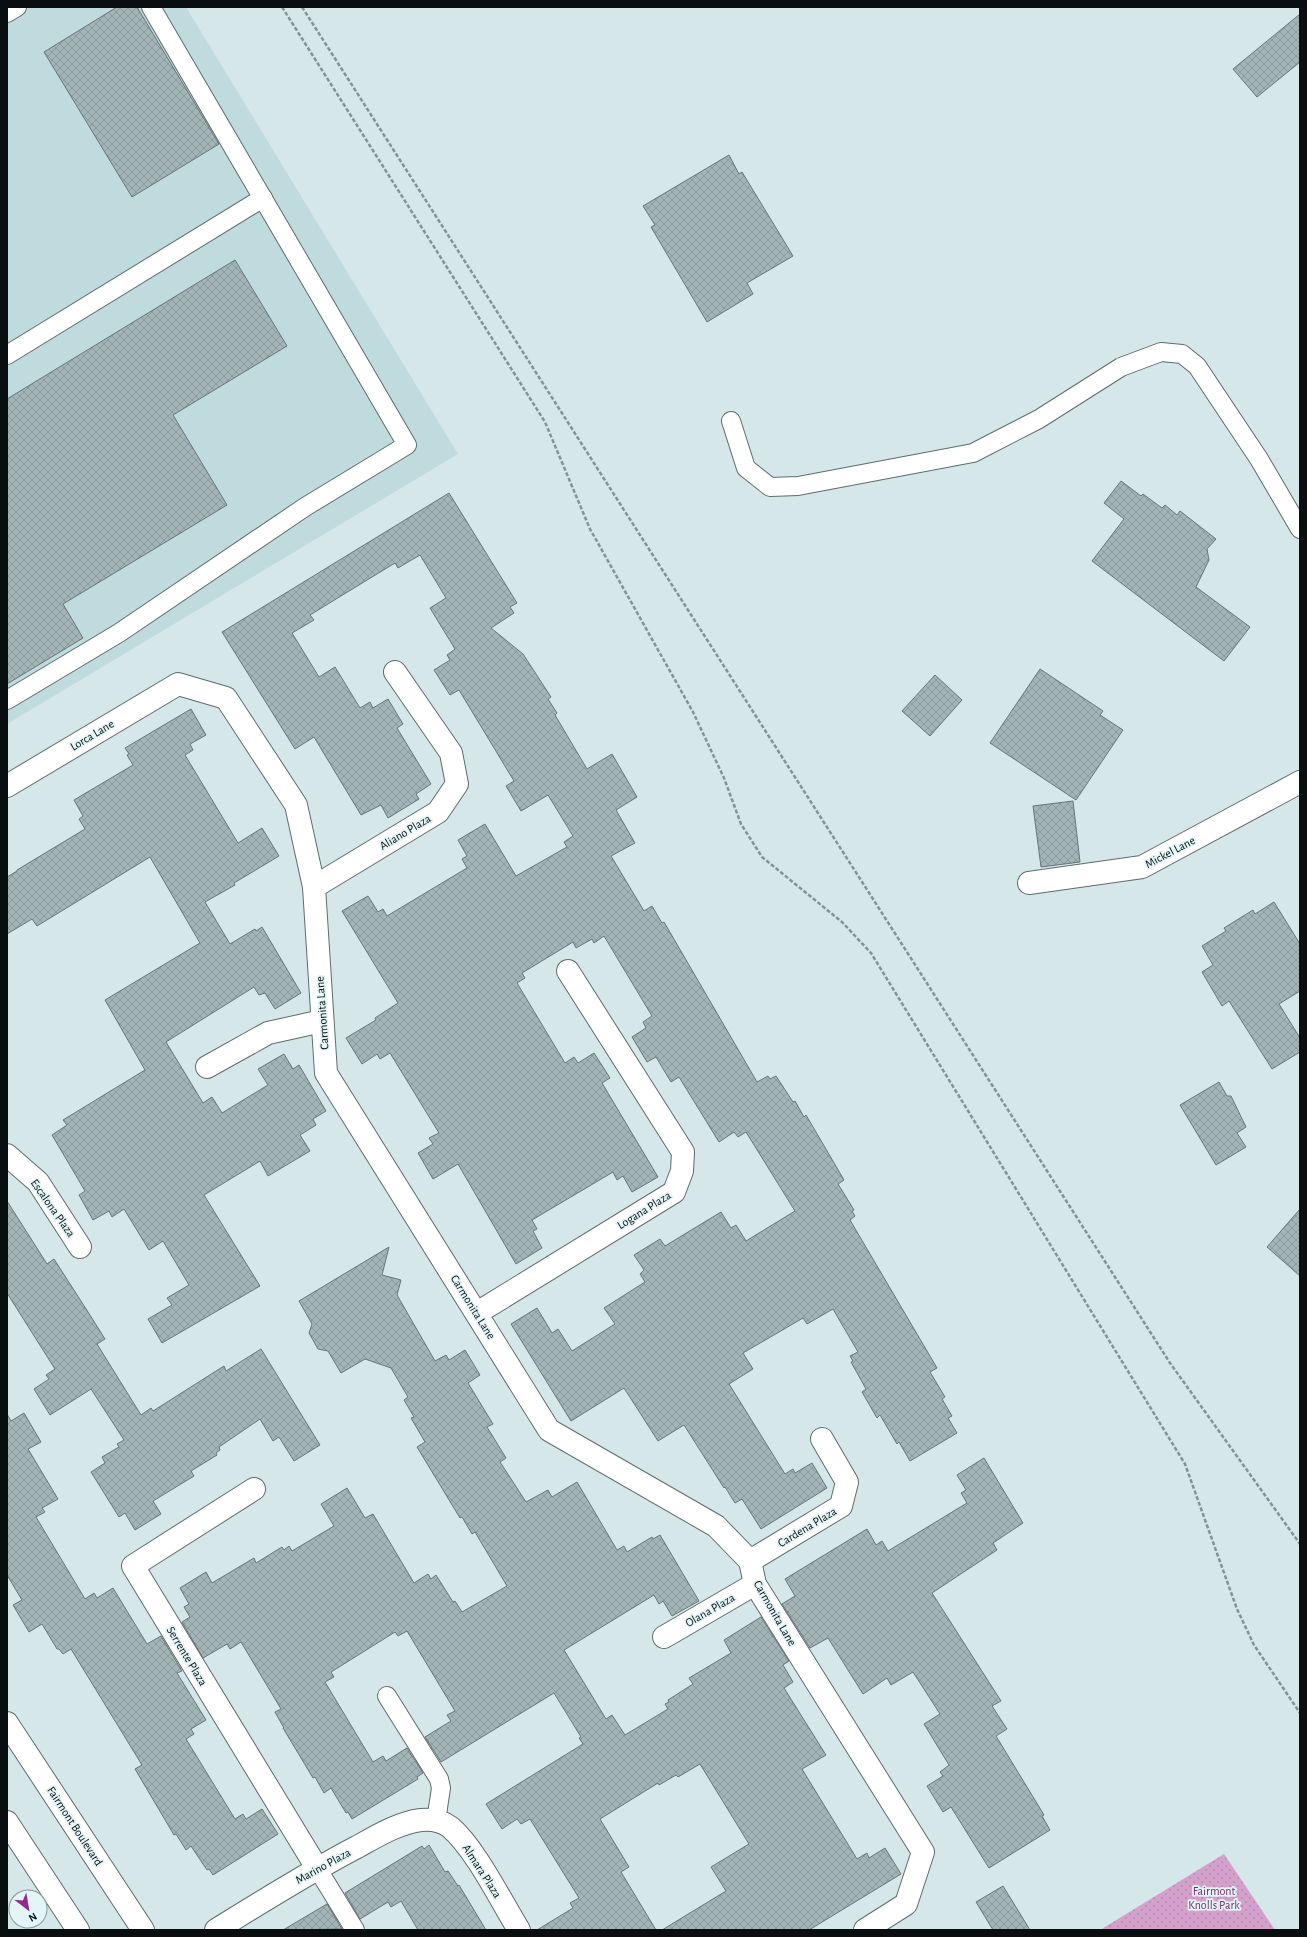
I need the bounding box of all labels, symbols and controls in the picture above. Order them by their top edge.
street label: Lorca Lane [68,717,116,753]
street label: Aliano Plaza [377,812,433,852]
street label: Mickel Lane [1143,834,1197,870]
street label: Carmonita Lane [313,976,331,1050]
street label: Escalona Plaza [29,1177,78,1240]
street label: Logana Plaza [615,1189,673,1231]
street label: Carmonita Lane [448,1273,498,1341]
street label: Cardena Plaza [776,1505,839,1549]
street label: Carmonita Lane [751,1578,799,1648]
street label: Olana Plaza [683,1591,737,1629]
street label: Serrente Plaza [165,1624,210,1688]
street label: Fairmont Boulevard [45,1784,105,1868]
street label: Almara Plaza [460,1842,504,1900]
street label: Marino Plaza [293,1846,353,1886]
park label: Fairmont Knolls Park [1188,1885,1240,1911]
north arrow [8,1889,48,1929]
text: N [27,1910,39,1924]

